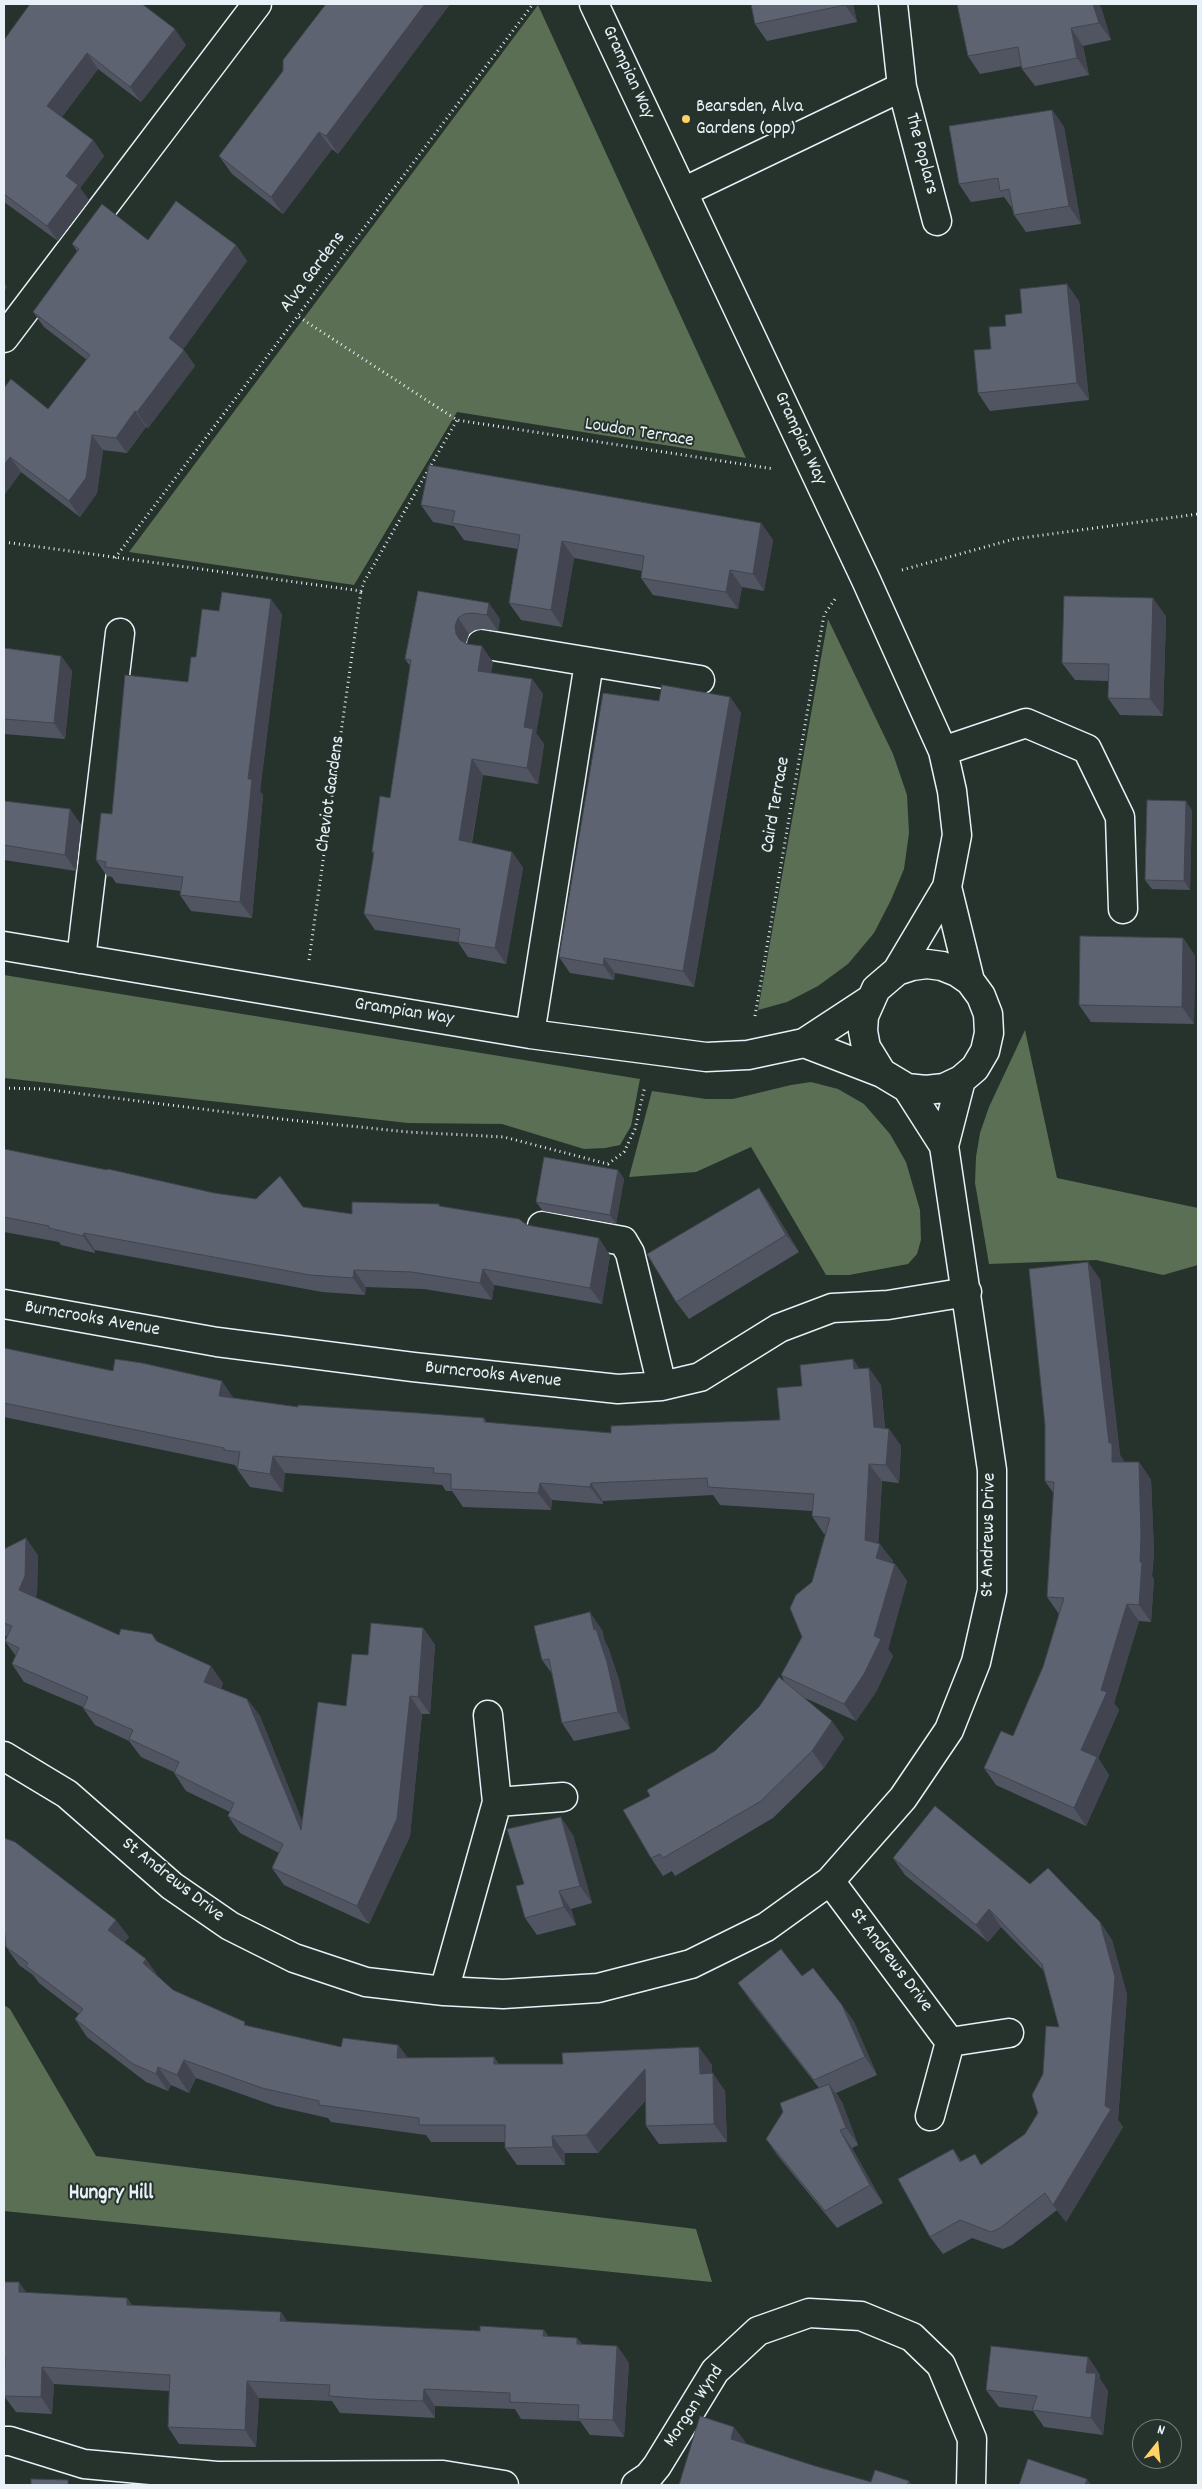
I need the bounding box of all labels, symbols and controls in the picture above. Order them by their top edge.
street label: Grampian Way [595,23,659,123]
place label: Bearsden, Alva Gardens (opp) [696,97,803,141]
street label: The Poplars [898,111,942,197]
marker: Bearsden, Alva Gardens (opp) [680,113,692,125]
street label: Alva Gardens [276,228,352,318]
street label: Grampian Way [767,389,831,489]
street label: Loudon Terrace [583,414,695,454]
street label: Cheviot Gardens [313,734,351,854]
street label: Caird Terrace [757,755,797,855]
street label: Grampian Way [353,994,455,1032]
street label: Burncrooks Avenue [23,1297,161,1343]
street label: Burncrooks Avenue [424,1358,562,1394]
street label: St Andrews Drive [978,1473,1002,1597]
street label: St Andrews Drive [116,1834,228,1928]
street label: St Andrews Drive [843,1904,937,2018]
district label: Hungry Hill [69,2182,153,2208]
street label: Morgan Wynd [660,2362,730,2452]
north arrow [1132,2419,1182,2469]
text: N [1155,2420,1167,2441]

